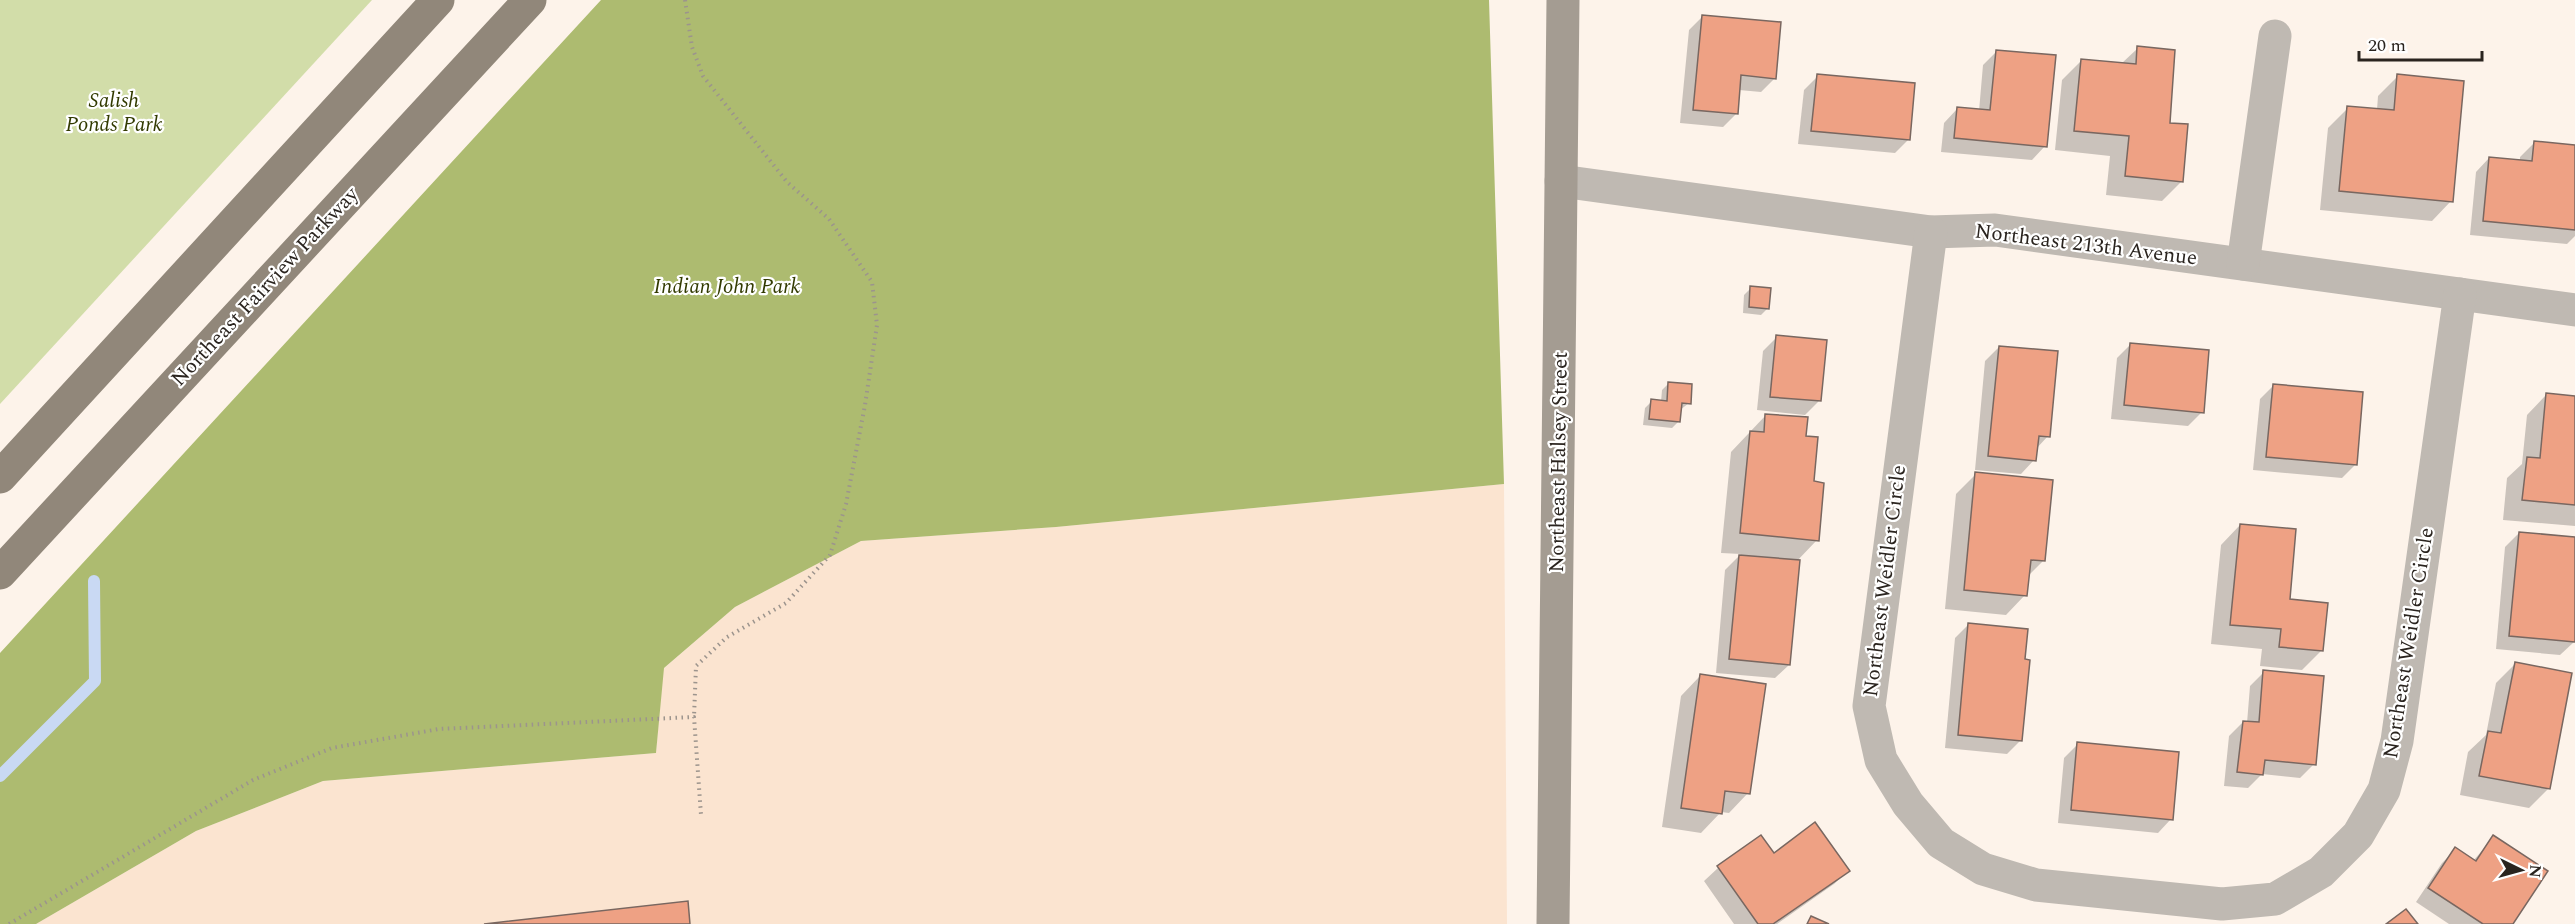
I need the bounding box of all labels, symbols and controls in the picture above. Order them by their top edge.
scale bar [2359,24,2482,62]
text: 20 m [2368,32,2406,59]
park label: Salish Ponds Park [66,85,163,141]
street label: Northeast Fairview Parkway [164,179,367,394]
street label: Northeast 213th Avenue [1973,215,2199,275]
park label: Indian John Park [654,271,801,303]
street label: Northeast Halsey Street [1541,351,1577,573]
street label: Northeast Weidler Circle [1855,463,1915,699]
street label: Northeast Weidler Circle [2375,525,2443,761]
north arrow [2491,840,2551,900]
text: N [2522,864,2547,879]

